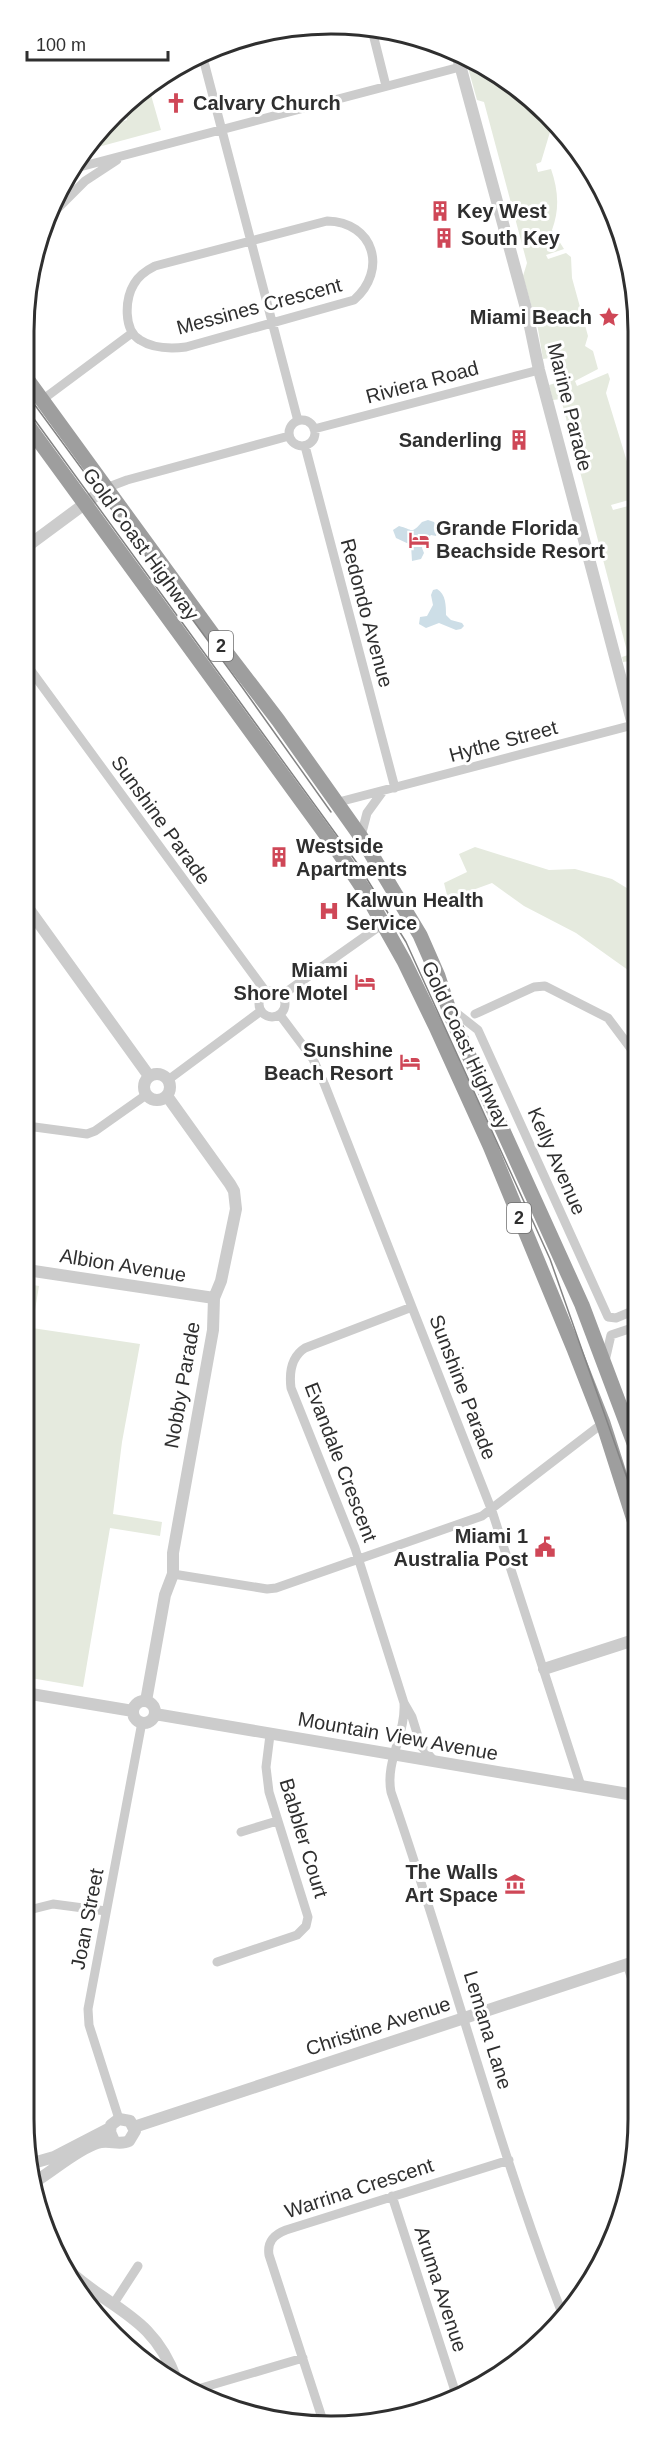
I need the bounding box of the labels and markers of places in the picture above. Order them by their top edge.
church icon: Calvary Church [164,91,188,115]
place label: Calvary Church [193,92,341,114]
building icon: Key West [428,199,452,223]
place label: Key West [457,200,547,222]
building icon: South Key [432,226,456,250]
place label: South Key [461,227,561,249]
place icon: Miami Beach [597,305,621,329]
place label: Miami Beach [470,306,592,328]
building icon: Sanderling [507,428,531,452]
place label: Sanderling [399,429,502,451]
place label: Grande Florida Beachside Resort [436,517,605,562]
hotel icon: Grande Florida Beachside Resort [407,528,431,552]
place label: Westside Apartments [296,835,407,880]
building icon: Westside Apartments [267,845,291,869]
place label: Kalwun Health Service [346,889,484,934]
hospital icon: Kalwun Health Service [317,899,341,923]
place label: Miami Shore Motel [234,959,348,1004]
hotel icon: Miami Shore Motel [353,970,377,994]
place label: Sunshine Beach Resort [264,1039,393,1084]
hotel icon: Sunshine Beach Resort [398,1050,422,1074]
place label: Miami 1 Australia Post [394,1525,528,1570]
public building icon: Miami 1 Australia Post [533,1535,557,1559]
place label: The Walls Art Space [405,1861,498,1906]
museum icon: The Walls Art Space [503,1872,527,1896]

